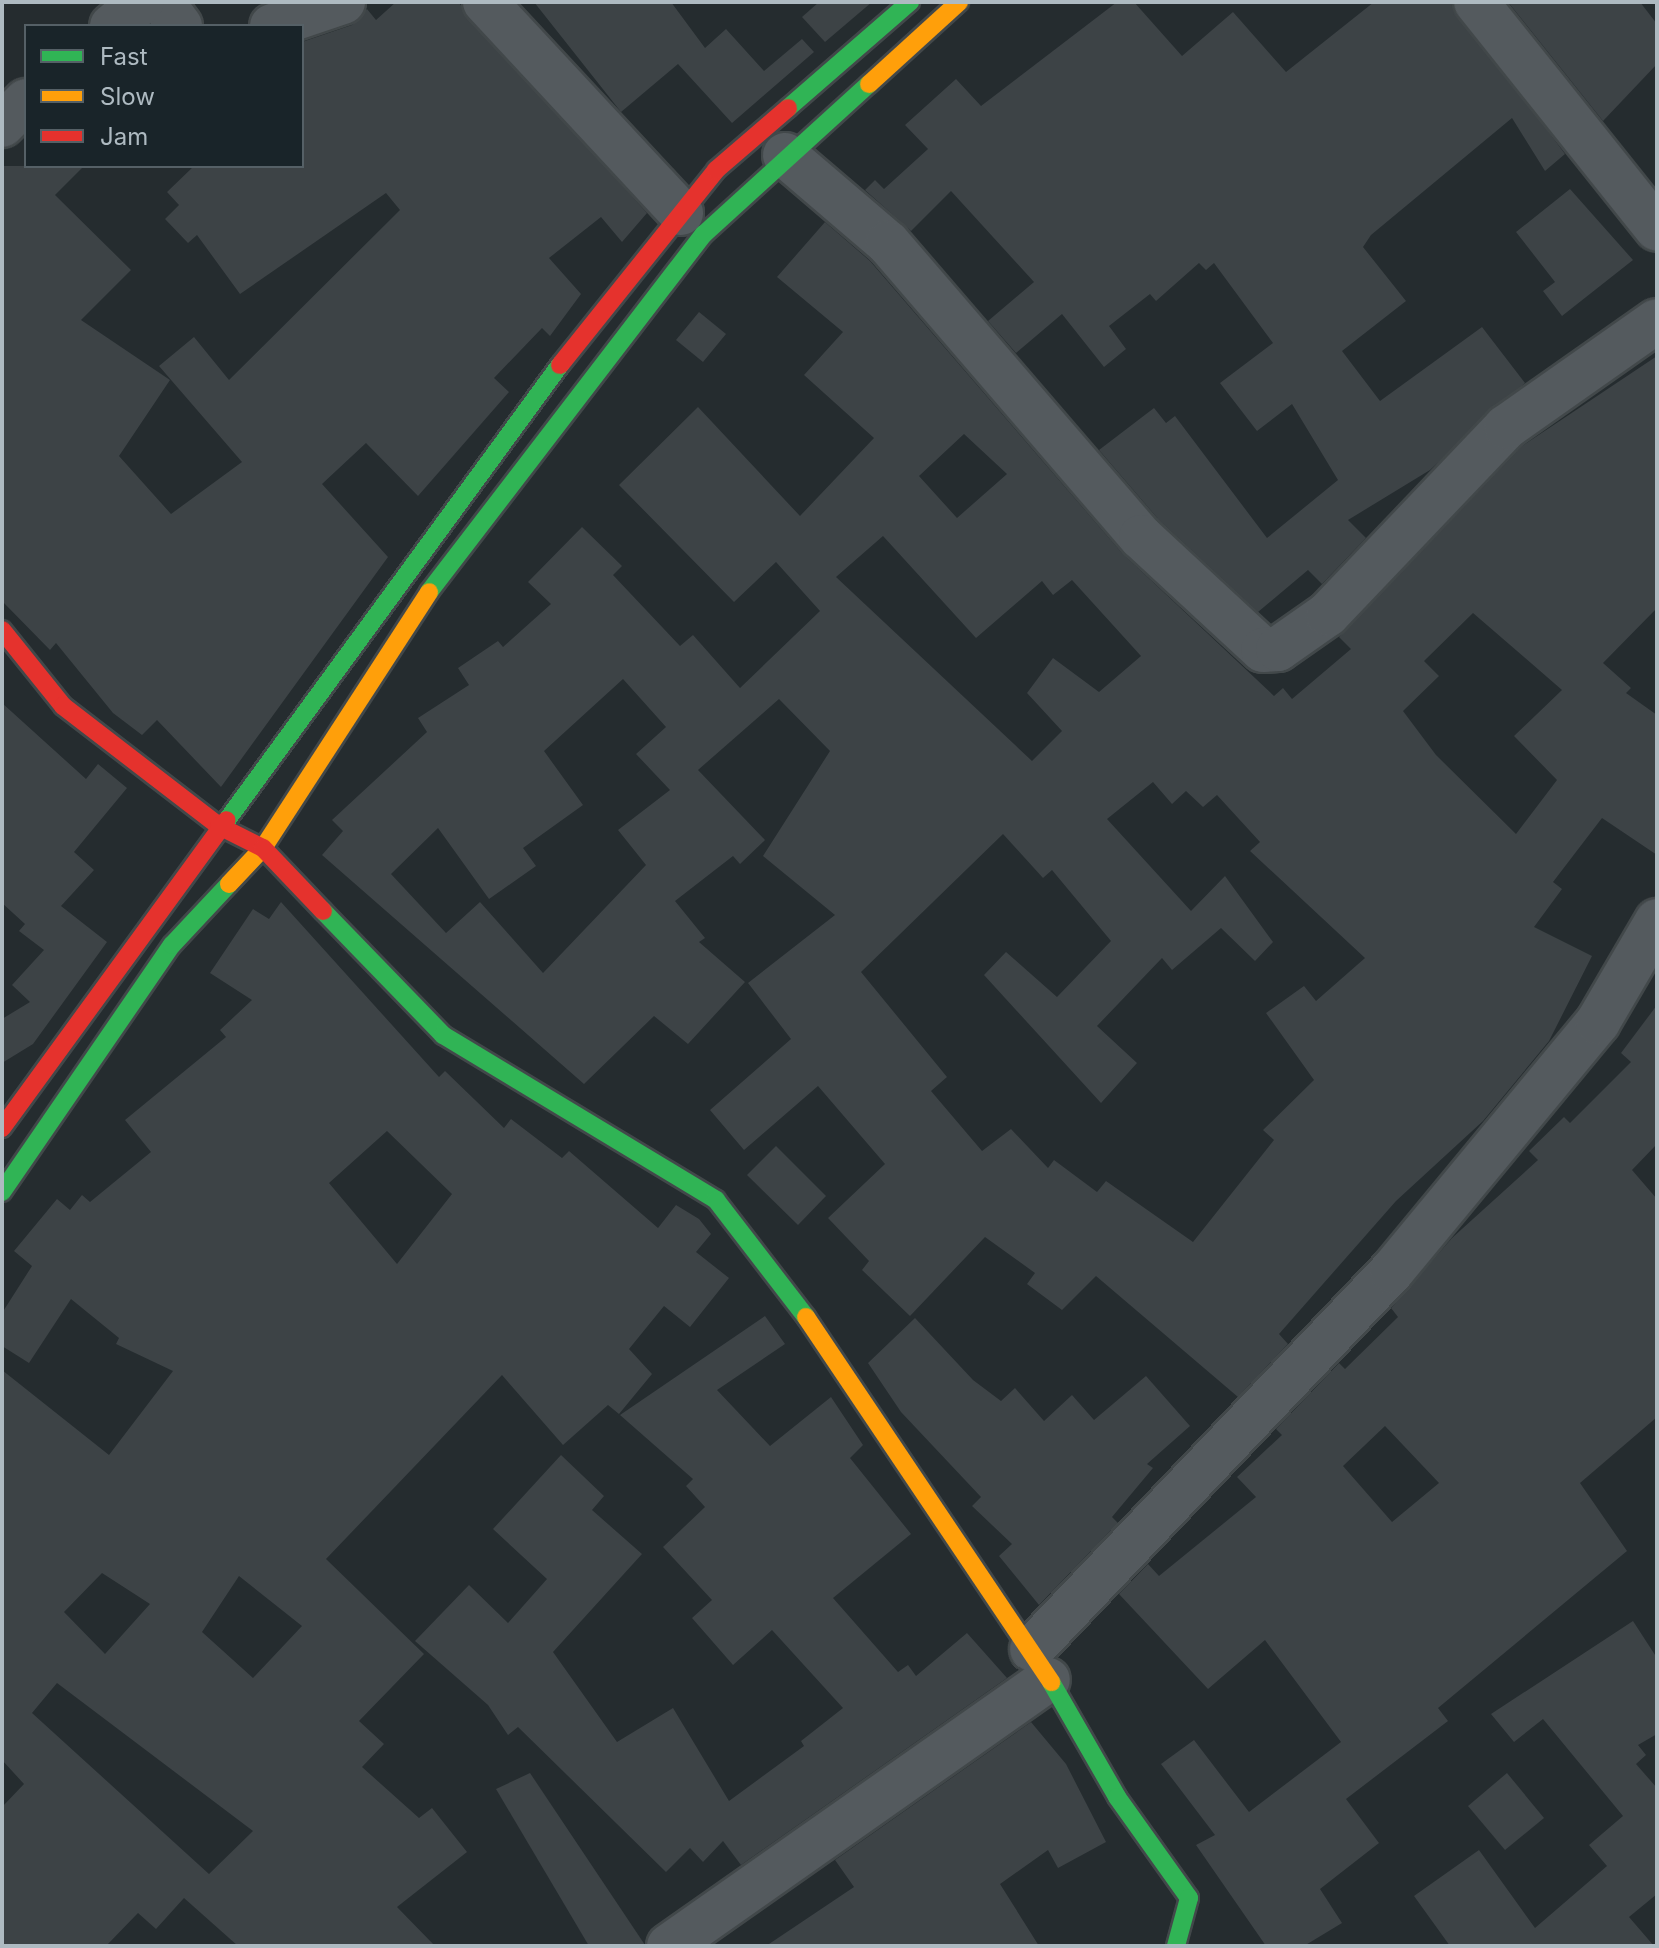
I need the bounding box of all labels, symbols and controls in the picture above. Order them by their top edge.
legend [24,24,304,168]
text: Fast [100,42,148,71]
text: Slow [100,82,155,111]
text: Jam [100,122,148,151]

